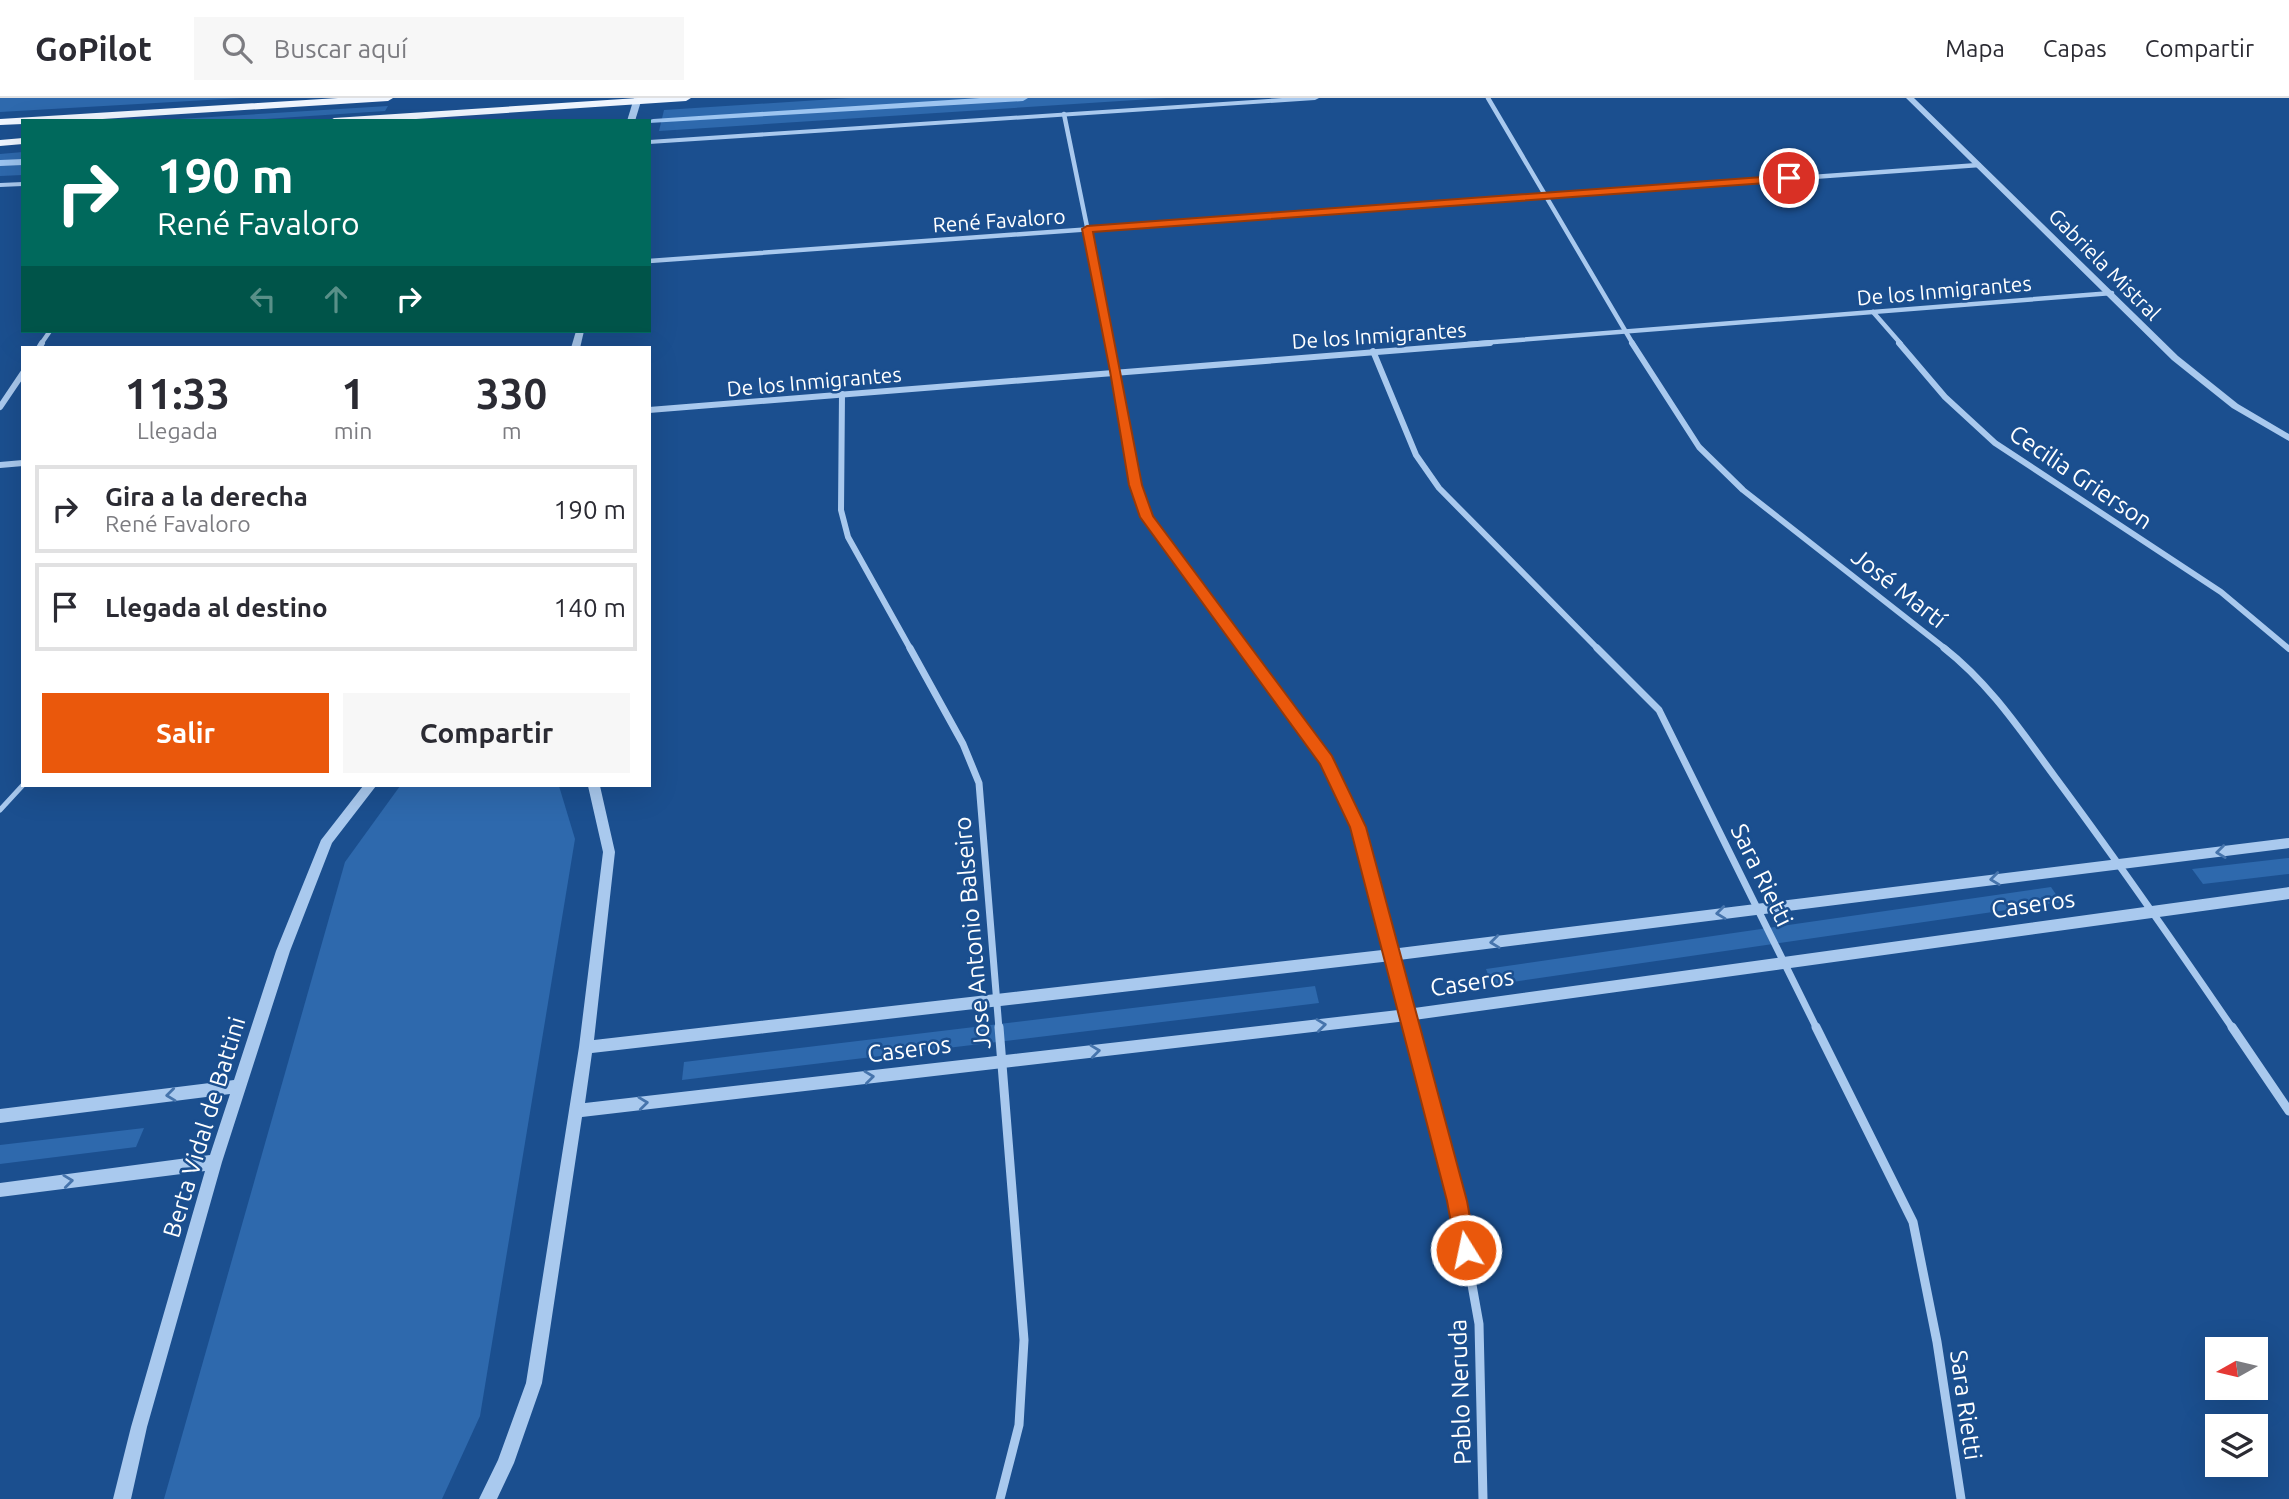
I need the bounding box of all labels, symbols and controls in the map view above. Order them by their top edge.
search box [194,17,684,80]
icon: search [218,29,256,67]
text: GoPilot [35,30,152,67]
text: Buscar aquí [274,34,407,63]
text: Mapa [1945,35,2005,62]
text: Capas [2043,35,2107,62]
text: Compartir [2145,35,2254,62]
icon: right [42,147,133,238]
text: 190 m [157,147,294,202]
pin [1759,148,1819,208]
icon: arrive [1770,159,1808,197]
street label: René Favaloro [932,203,1066,237]
street label: Gabriela Mistral [2044,203,2166,325]
text: René Favaloro [157,205,360,241]
street label: De los Inmigrantes [1856,270,2032,310]
icon: left [244,280,282,318]
icon: ahead [317,280,355,318]
icon: right [390,280,428,318]
street label: De los Inmigrantes [1291,317,1467,353]
street label: De los Inmigrantes [726,361,902,401]
text: 11:33 [125,370,230,417]
text: 1 [341,370,365,417]
text: 330 [476,370,547,417]
text: Llegada [137,418,218,443]
text: min [334,418,372,443]
text: m [502,418,522,443]
street label: Cecilia Grierson [2005,419,2157,535]
text: Gira a la derecha [105,482,308,511]
icon: right [46,490,84,528]
text: 190 m [554,495,626,524]
text: René Favaloro [105,511,251,536]
street label: José Martí [1846,543,1953,634]
icon: arrive [46,588,84,626]
text: Llegada al destino [105,593,328,622]
text: 140 m [554,593,626,622]
button: Salir [42,693,329,773]
button: Compartir [343,693,630,773]
street label: Jose Antonio Balseiro [948,816,996,1050]
street label: Sara Rietti [1726,819,1798,931]
one-way arrow [2215,844,2227,859]
one-way arrow [1990,872,2001,887]
street label: Caseros [1989,885,2077,923]
one-way arrow [1715,905,1727,920]
one-way arrow [1489,934,1501,949]
street label: Caseros [1428,963,1516,1001]
street label: Berta Vidal de Battini [158,1013,250,1241]
one-way arrow [1315,1017,1327,1032]
street label: Caseros [866,1030,952,1068]
one-way arrow [1089,1043,1101,1058]
one-way arrow [863,1069,875,1084]
one-way arrow [165,1087,177,1102]
one-way arrow [637,1095,649,1110]
one-way arrow [62,1174,74,1189]
position arrow [1429,1213,1503,1287]
street label: Pablo Neruda [1444,1319,1476,1465]
north arrow [2205,1337,2268,1400]
map controls [2205,1337,2268,1477]
street label: Sara Rietti [1945,1348,1987,1462]
button: layers [2205,1414,2268,1477]

